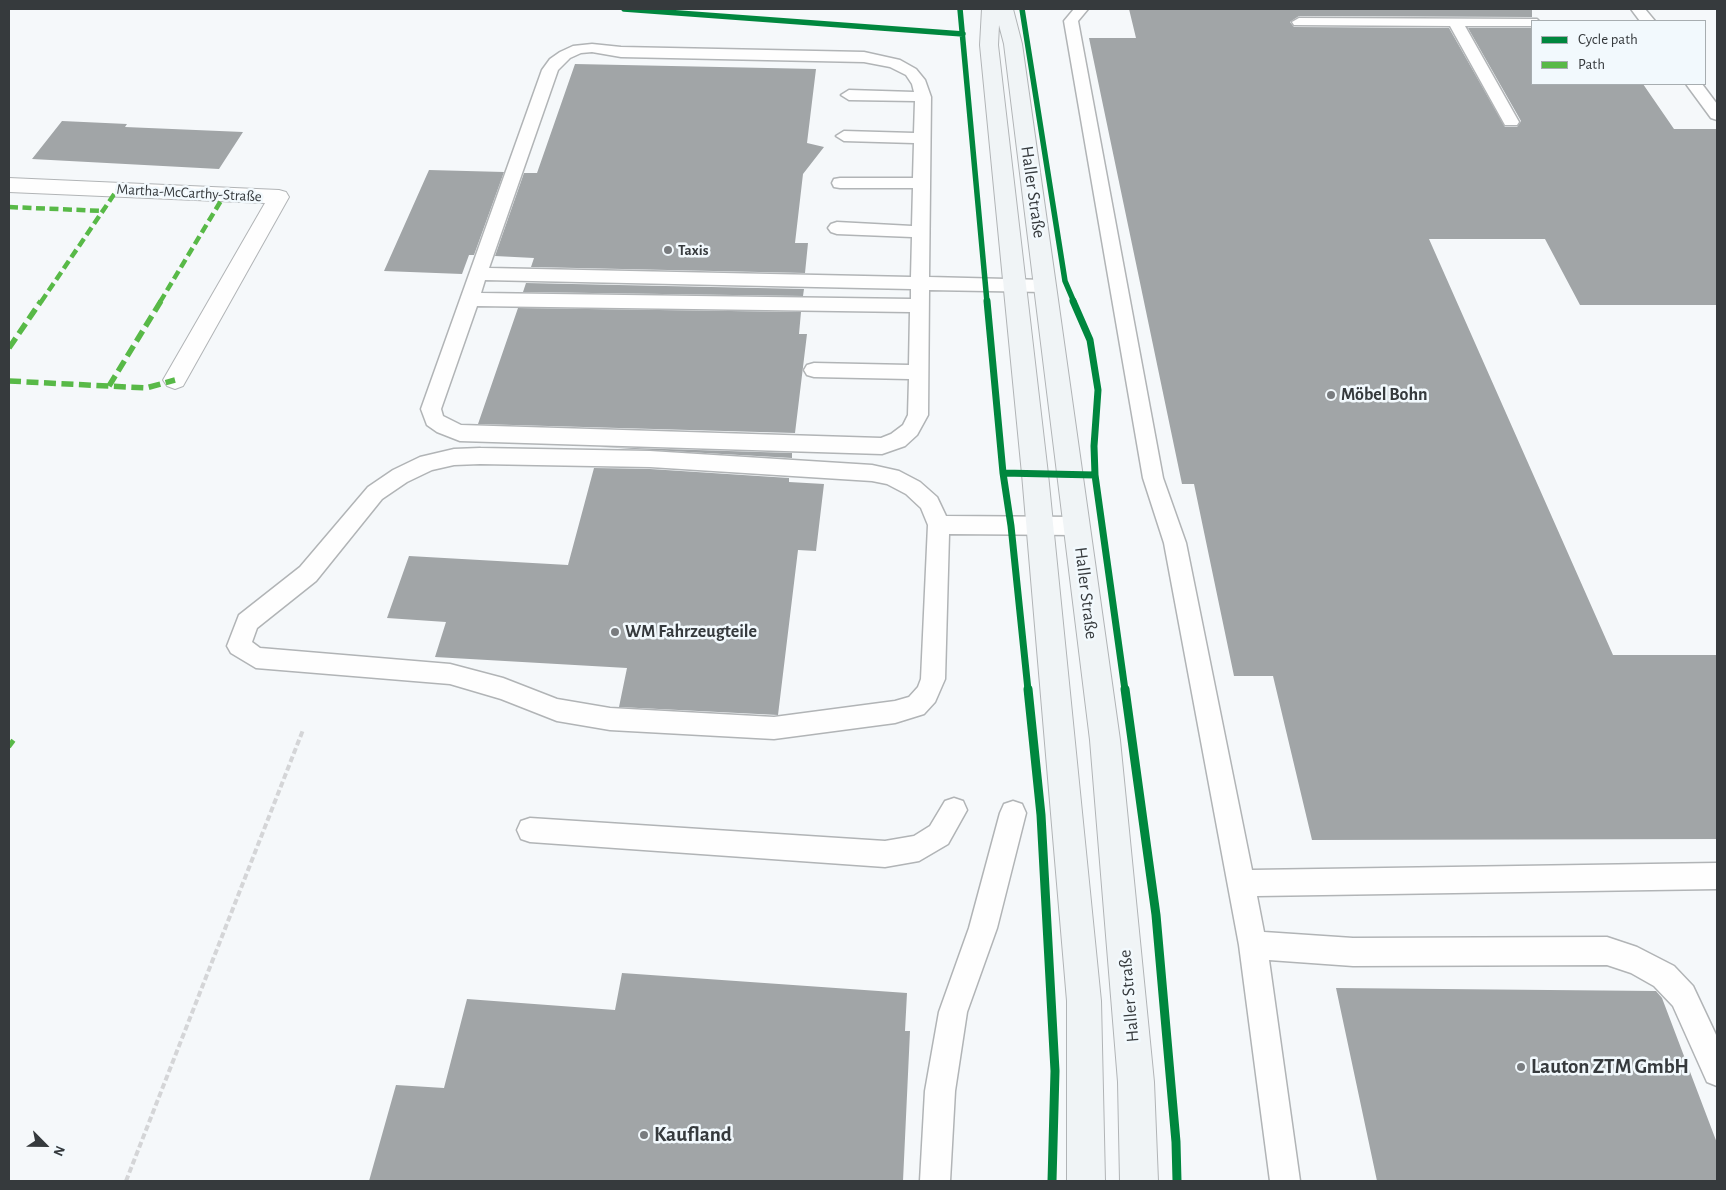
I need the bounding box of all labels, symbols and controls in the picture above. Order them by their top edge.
legend [1531,20,1706,85]
text: Cycle path [1578,32,1638,47]
text: Path [1578,57,1605,72]
street label: Haller Straße [1016,145,1050,239]
street label: Martha-McCarthy-Straße [116,180,262,206]
place label: Taxis [678,241,708,259]
marker: Taxis [662,244,674,256]
place label: Möbel Bohn [1341,384,1427,406]
marker: Möbel Bohn [1325,389,1337,401]
street label: Haller Straße [1070,546,1102,640]
place label: WM Fahrzeugteile [625,621,757,643]
marker: WM Fahrzeugteile [609,626,621,638]
street label: Haller Straße [1114,949,1144,1043]
place label: Lauton ZTM GmbH [1531,1054,1689,1080]
marker: Lauton ZTM GmbH [1515,1061,1527,1073]
north arrow [20,1120,70,1170]
place label: Kaufland [654,1122,732,1148]
marker: Kaufland [638,1129,650,1141]
text: N [50,1144,67,1158]

